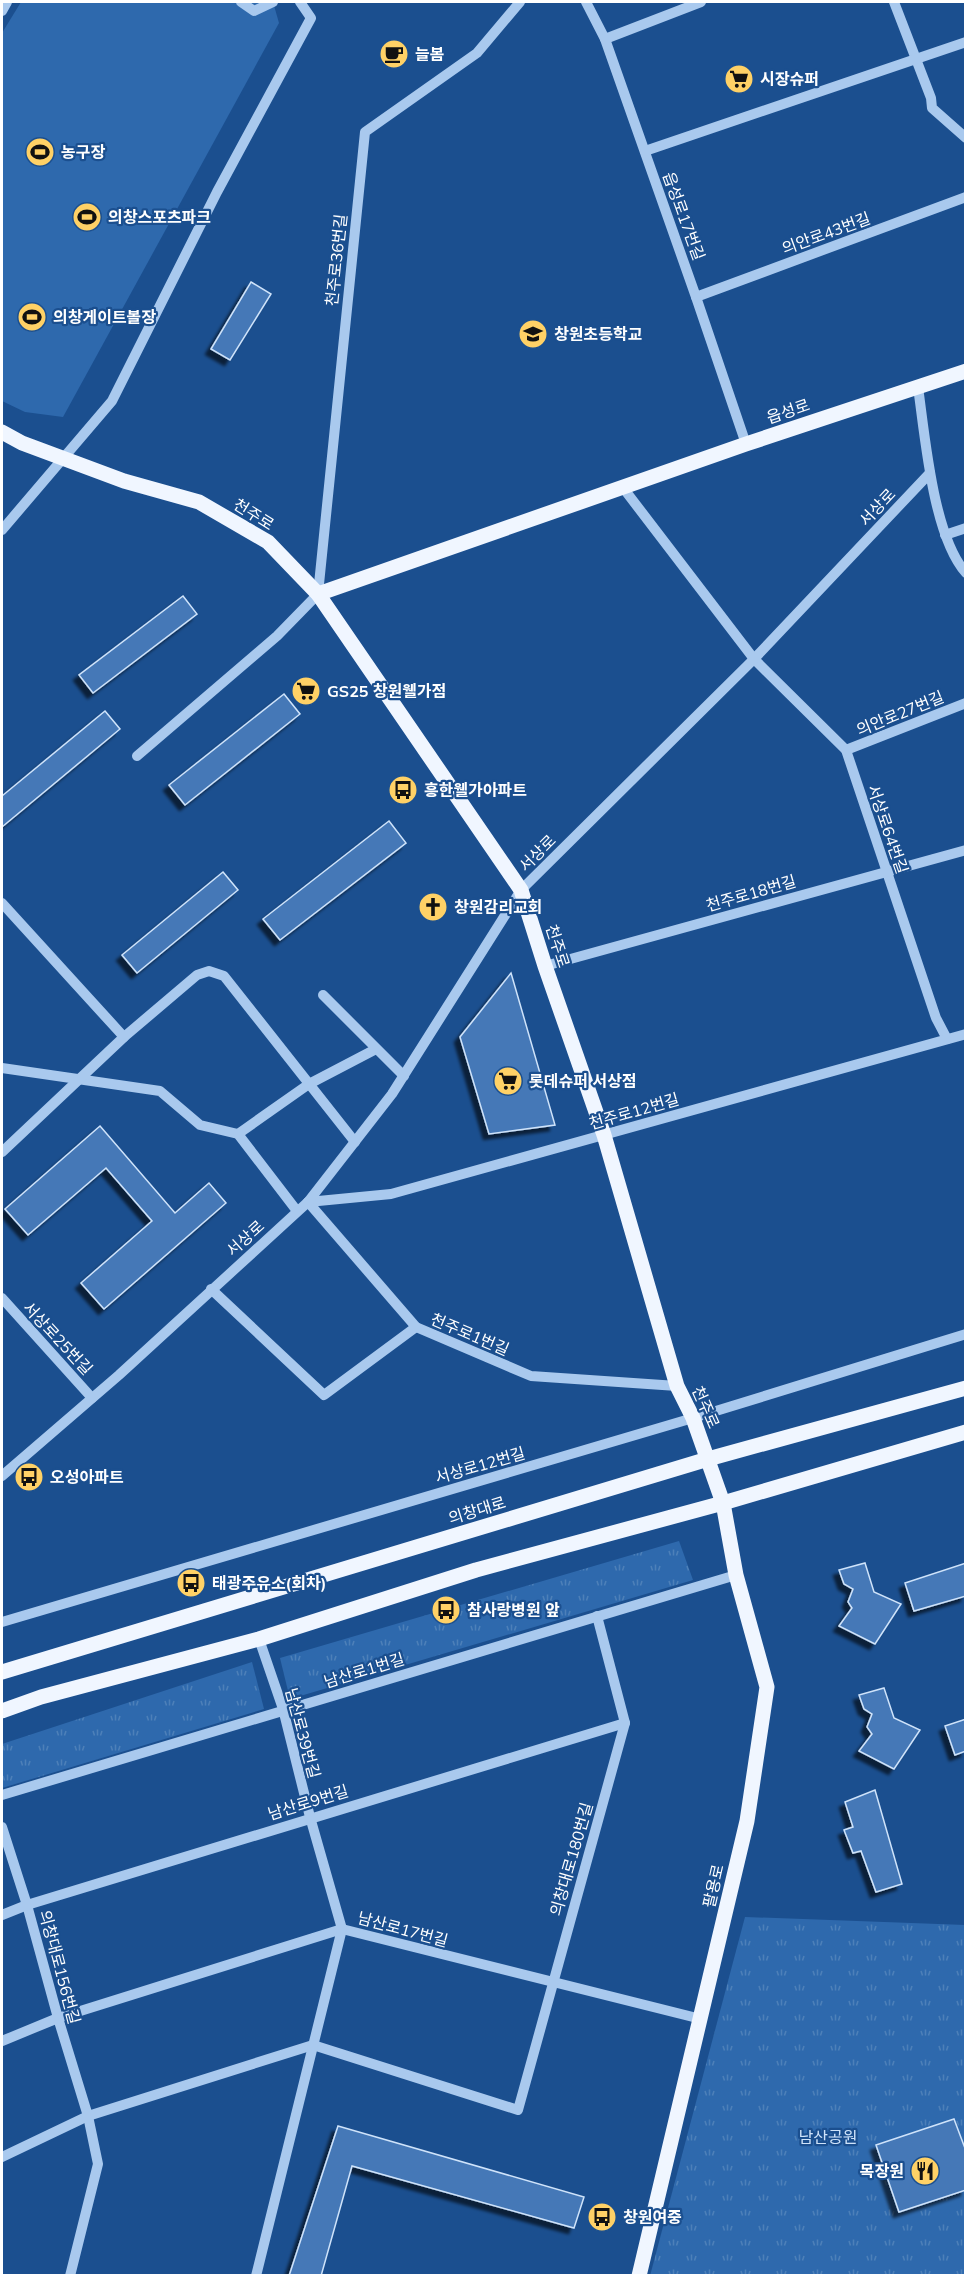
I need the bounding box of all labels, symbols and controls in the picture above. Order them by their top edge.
cafe icon: 늘봄 [378,38,410,70]
place label: 늘봄 [415,44,444,64]
supermarket icon: 시장슈퍼 [723,63,755,95]
place label: 시장슈퍼 [760,69,819,89]
sports icon: 농구장 [24,136,56,168]
place label: 농구장 [61,142,105,162]
street label: 읍성로17번길 [659,169,709,263]
sports icon: 의창스포츠파크 [71,201,103,233]
place label: 의창스포츠파크 [108,207,211,227]
street label: 의안로43번길 [779,208,873,258]
street label: 천주로36번길 [321,213,351,307]
sports icon: 의창게이트볼장 [16,301,48,333]
place label: 의창게이트볼장 [53,307,156,327]
school or university icon: 창원초등학교 [517,318,549,350]
place label: 창원초등학교 [554,324,643,344]
street label: 읍성로 [764,394,812,428]
street label: 서상로 [855,484,900,530]
street label: 천주로 [230,494,278,534]
supermarket icon: GS25 창원웰가점 [290,675,322,707]
place label: GS25 창원웰가점 [327,681,446,701]
street label: 의안로27번길 [853,686,947,740]
bus stop icon: 흥한웰가아파트 [387,774,419,806]
place label: 흥한웰가아파트 [424,780,527,800]
street label: 서상로64번길 [863,782,913,876]
street label: 서상로 [514,830,560,876]
street label: 천주로18번길 [704,871,798,915]
church icon: 창원감리교회 [417,891,449,923]
place label: 창원감리교회 [454,897,542,917]
street label: 천주로 [542,922,574,970]
supermarket icon: 롯데슈퍼 서상점 [492,1065,524,1097]
place label: 롯데슈퍼 서상점 [529,1071,636,1091]
street label: 천주로12번길 [587,1089,681,1133]
street label: 서상로 [222,1216,268,1260]
street label: 서상로25번길 [19,1297,97,1379]
street label: 천주로1번길 [428,1309,512,1359]
street label: 천주로 [688,1383,724,1431]
street label: 서상로12번길 [433,1443,527,1487]
bus stop icon: 오성아파트 [13,1461,45,1493]
place label: 오성아파트 [50,1467,124,1487]
street label: 의창대로 [446,1492,508,1528]
bus stop icon: 태광주유소(회차) [175,1567,207,1599]
place label: 태광주유소(회차) [212,1573,326,1593]
bus stop icon: 참사랑병원 앞 [430,1594,462,1626]
place label: 참사랑병원 앞 [467,1600,560,1620]
street label: 남산로1번길 [321,1648,407,1692]
street label: 남산로39번길 [281,1686,325,1780]
street label: 남산로9번길 [265,1780,351,1824]
street label: 의창대로180번길 [545,1800,597,1918]
street label: 팔용로 [698,1862,728,1910]
street label: 남산로17번길 [356,1907,450,1951]
street label: 의창대로156번길 [35,1908,85,2026]
park label: 남산공원 [799,2127,857,2147]
restaurant icon: 목장원 [909,2155,941,2187]
place label: 목장원 [860,2161,904,2181]
bus stop icon: 창원여중 [586,2201,618,2233]
place label: 창원여중 [623,2207,682,2227]

